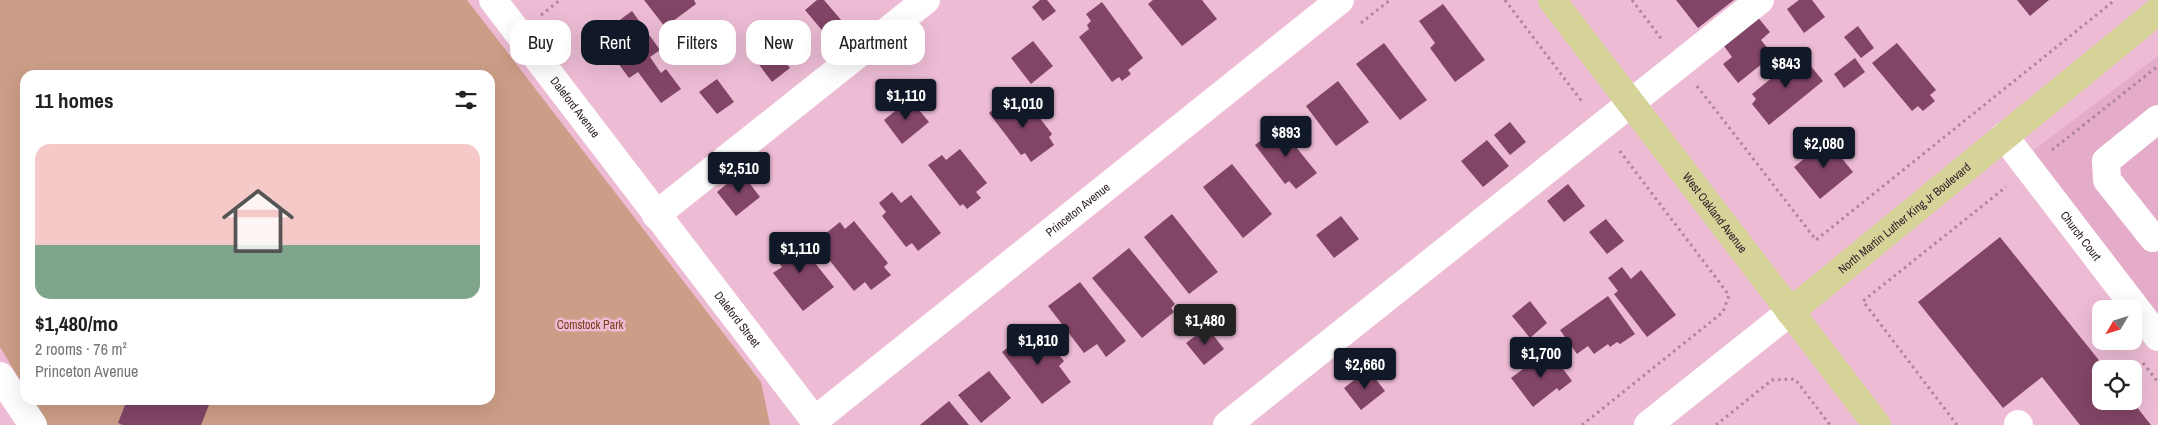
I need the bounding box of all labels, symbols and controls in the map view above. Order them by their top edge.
chip: Buy [510,20,571,65]
chip: Rent [581,20,649,65]
chip: Filters [659,20,736,65]
chip: New [746,20,811,65]
chip: Apartment [821,20,925,65]
pin: $843 [1756,46,1816,89]
text: $843 [1771,52,1801,74]
street label: Daleford Avenue [547,73,603,141]
pin: $1,110 [865,78,947,121]
text: $1,110 [886,84,926,106]
text: 11 homes [35,86,114,115]
icon: filters [452,86,480,114]
pin: $1,010 [982,86,1064,129]
text: $1,010 [1003,92,1043,114]
pin: $893 [1256,116,1316,158]
text: $893 [1271,121,1301,143]
pin: $2,080 [1783,126,1865,169]
text: $2,080 [1804,132,1844,154]
pin: $2,510 [698,152,780,194]
text: $2,510 [719,157,759,179]
street label: North Martin Luther King Jr Boulevard [1835,159,1974,277]
street label: West Oakland Avenue [1679,169,1751,256]
icon: home [213,176,303,266]
street label: Princeton Avenue [1043,179,1113,240]
street label: Church Court [2056,208,2105,264]
pin: $1,110 [759,232,841,274]
text: $1,110 [780,237,820,259]
street label: Daleford Street [711,288,764,351]
north arrow [2092,300,2142,350]
map controls [2092,300,2142,410]
pin: $1,480 [1164,304,1246,346]
text: $1,480/mo [35,309,118,338]
text: $1,480 [1185,309,1225,331]
park label: Comstock Park [557,317,623,333]
pin: $1,810 [997,324,1079,366]
text: $1,810 [1018,329,1058,351]
pin: $1,700 [1500,336,1582,379]
text: 2 rooms · 76 m² [35,338,127,360]
text: $1,700 [1521,342,1561,364]
pin: $2,660 [1324,348,1406,390]
text: $2,660 [1345,353,1385,375]
text: Princeton Avenue [35,360,138,382]
button: locate [2092,360,2142,410]

